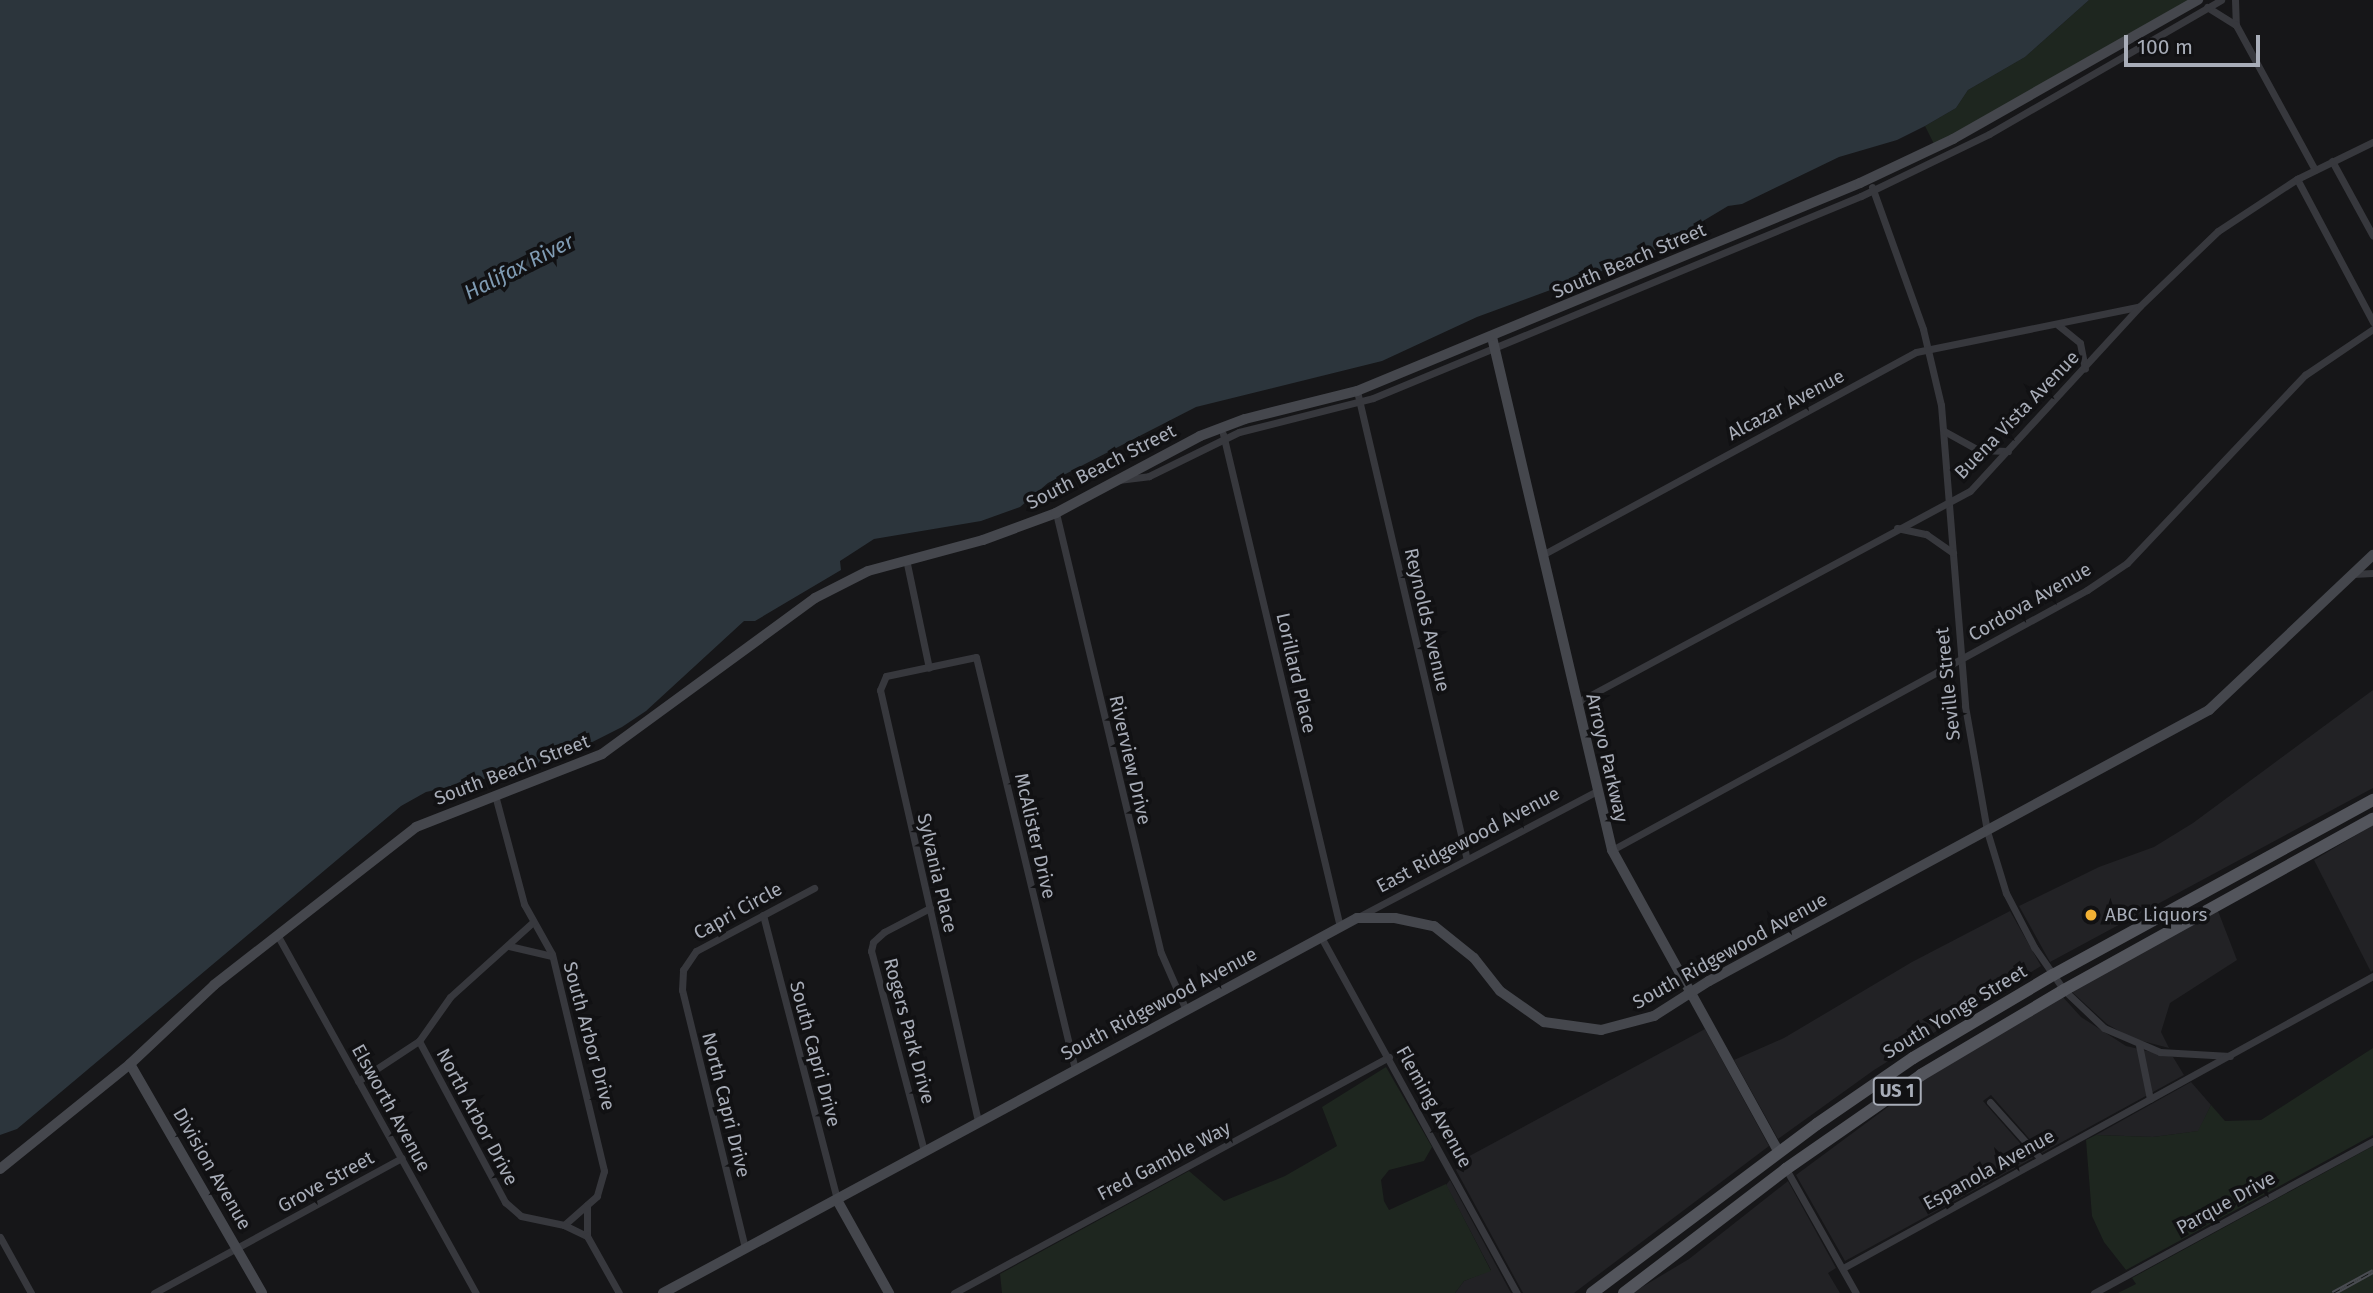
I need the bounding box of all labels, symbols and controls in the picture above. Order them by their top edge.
scale bar [2128,21,2264,65]
text: 100 m [2137,34,2193,60]
street label: South Beach Street [1549,218,1709,304]
water label: Halifax River [460,229,578,305]
street label: Buena Vista Avenue [1950,346,2084,484]
street label: Alcazar Avenue [1724,365,1848,445]
street label: South Beach Street [1023,420,1179,514]
street label: Reynolds Avenue [1399,546,1455,694]
street label: Cordova Avenue [1965,558,2095,646]
street label: Lorillard Place [1271,610,1321,736]
street label: Seville Street [1931,626,1965,742]
street label: Arroyo Parkway [1581,691,1633,825]
street label: Riverview Drive [1104,693,1156,827]
street label: South Beach Street [431,730,593,810]
street label: McAlister Drive [1009,771,1061,901]
street label: East Ridgewood Avenue [1372,782,1564,898]
street label: Sylvania Place [912,811,962,935]
street label: Capri Circle [690,877,786,945]
street label: South Ridgewood Avenue [1629,888,1831,1014]
place label: ABC Liquors [2105,904,2207,926]
marker: ABC Liquors [2083,907,2099,923]
street label: South Ridgewood Avenue [1057,943,1261,1065]
street label: Rogers Park Drive [879,956,939,1106]
street label: South Arbor Drive [558,959,620,1113]
street label: South Yonge Street [1879,960,2031,1064]
street label: South Capri Drive [785,979,845,1129]
street label: North Capri Drive [697,1030,755,1180]
street label: Elsworth Avenue [346,1040,436,1176]
street label: Fleming Avenue [1391,1042,1477,1172]
street label: North Arbor Drive [431,1045,523,1189]
road number: US 1 [1872,1076,1922,1106]
street label: Division Avenue [168,1104,256,1234]
street label: Fred Gamble Way [1094,1116,1234,1206]
street label: Espanola Avenue [1919,1125,2059,1215]
street label: Grove Street [274,1146,378,1218]
street label: Parque Drive [2173,1166,2279,1240]

